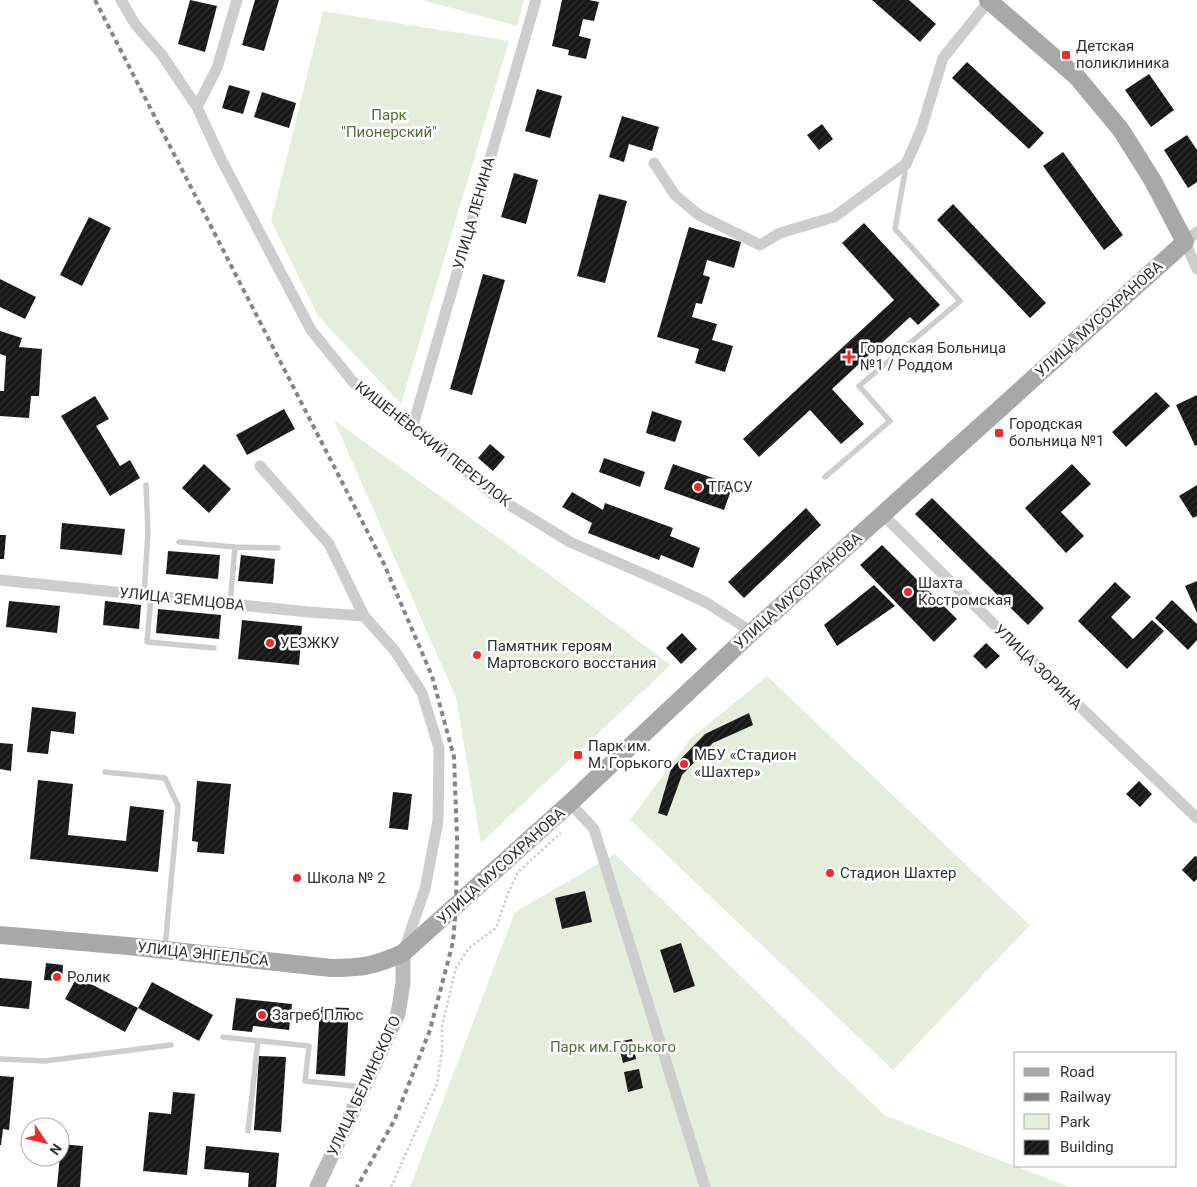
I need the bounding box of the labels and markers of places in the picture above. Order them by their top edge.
place label: Детская поликлиника [1076,37,1169,72]
marker: Детская поликлиника [1060,49,1072,61]
place label: Городская Больница №1 / Роддом [860,339,1006,374]
marker: Городская Больница №1 / Роддом [842,350,856,364]
place label: Городская больница №1 [1009,415,1105,450]
marker: Городская больница №1 [993,427,1005,439]
place label: ТГАСУ [708,478,753,496]
marker: ТГАСУ [692,481,704,493]
place label: Шахта Костромская [918,574,1012,609]
marker: Шахта Костромская [902,586,914,598]
place label: УЕЗЖКУ [280,634,339,652]
marker: УЕЗЖКУ [264,637,276,649]
place label: Памятник героям Мартовского восстания [487,637,657,672]
marker: Памятник героям Мартовского восстания [471,649,483,661]
place label: Парк им. М. Горького [588,737,672,772]
place label: МБУ «Стадион «Шахтер» [694,746,797,781]
marker: Парк им. М. Горького [572,749,584,761]
marker: МБУ «Стадион «Шахтер» [678,758,690,770]
place label: Стадион Шахтер [840,864,956,882]
marker: Стадион Шахтер [824,867,836,879]
place label: Школа № 2 [307,869,386,887]
marker: Школа № 2 [291,872,303,884]
place label: Ролик [67,968,110,986]
marker: Ролик [51,971,63,983]
place label: Загреб Плюс [272,1006,363,1024]
marker: Загреб Плюс [256,1009,268,1021]

